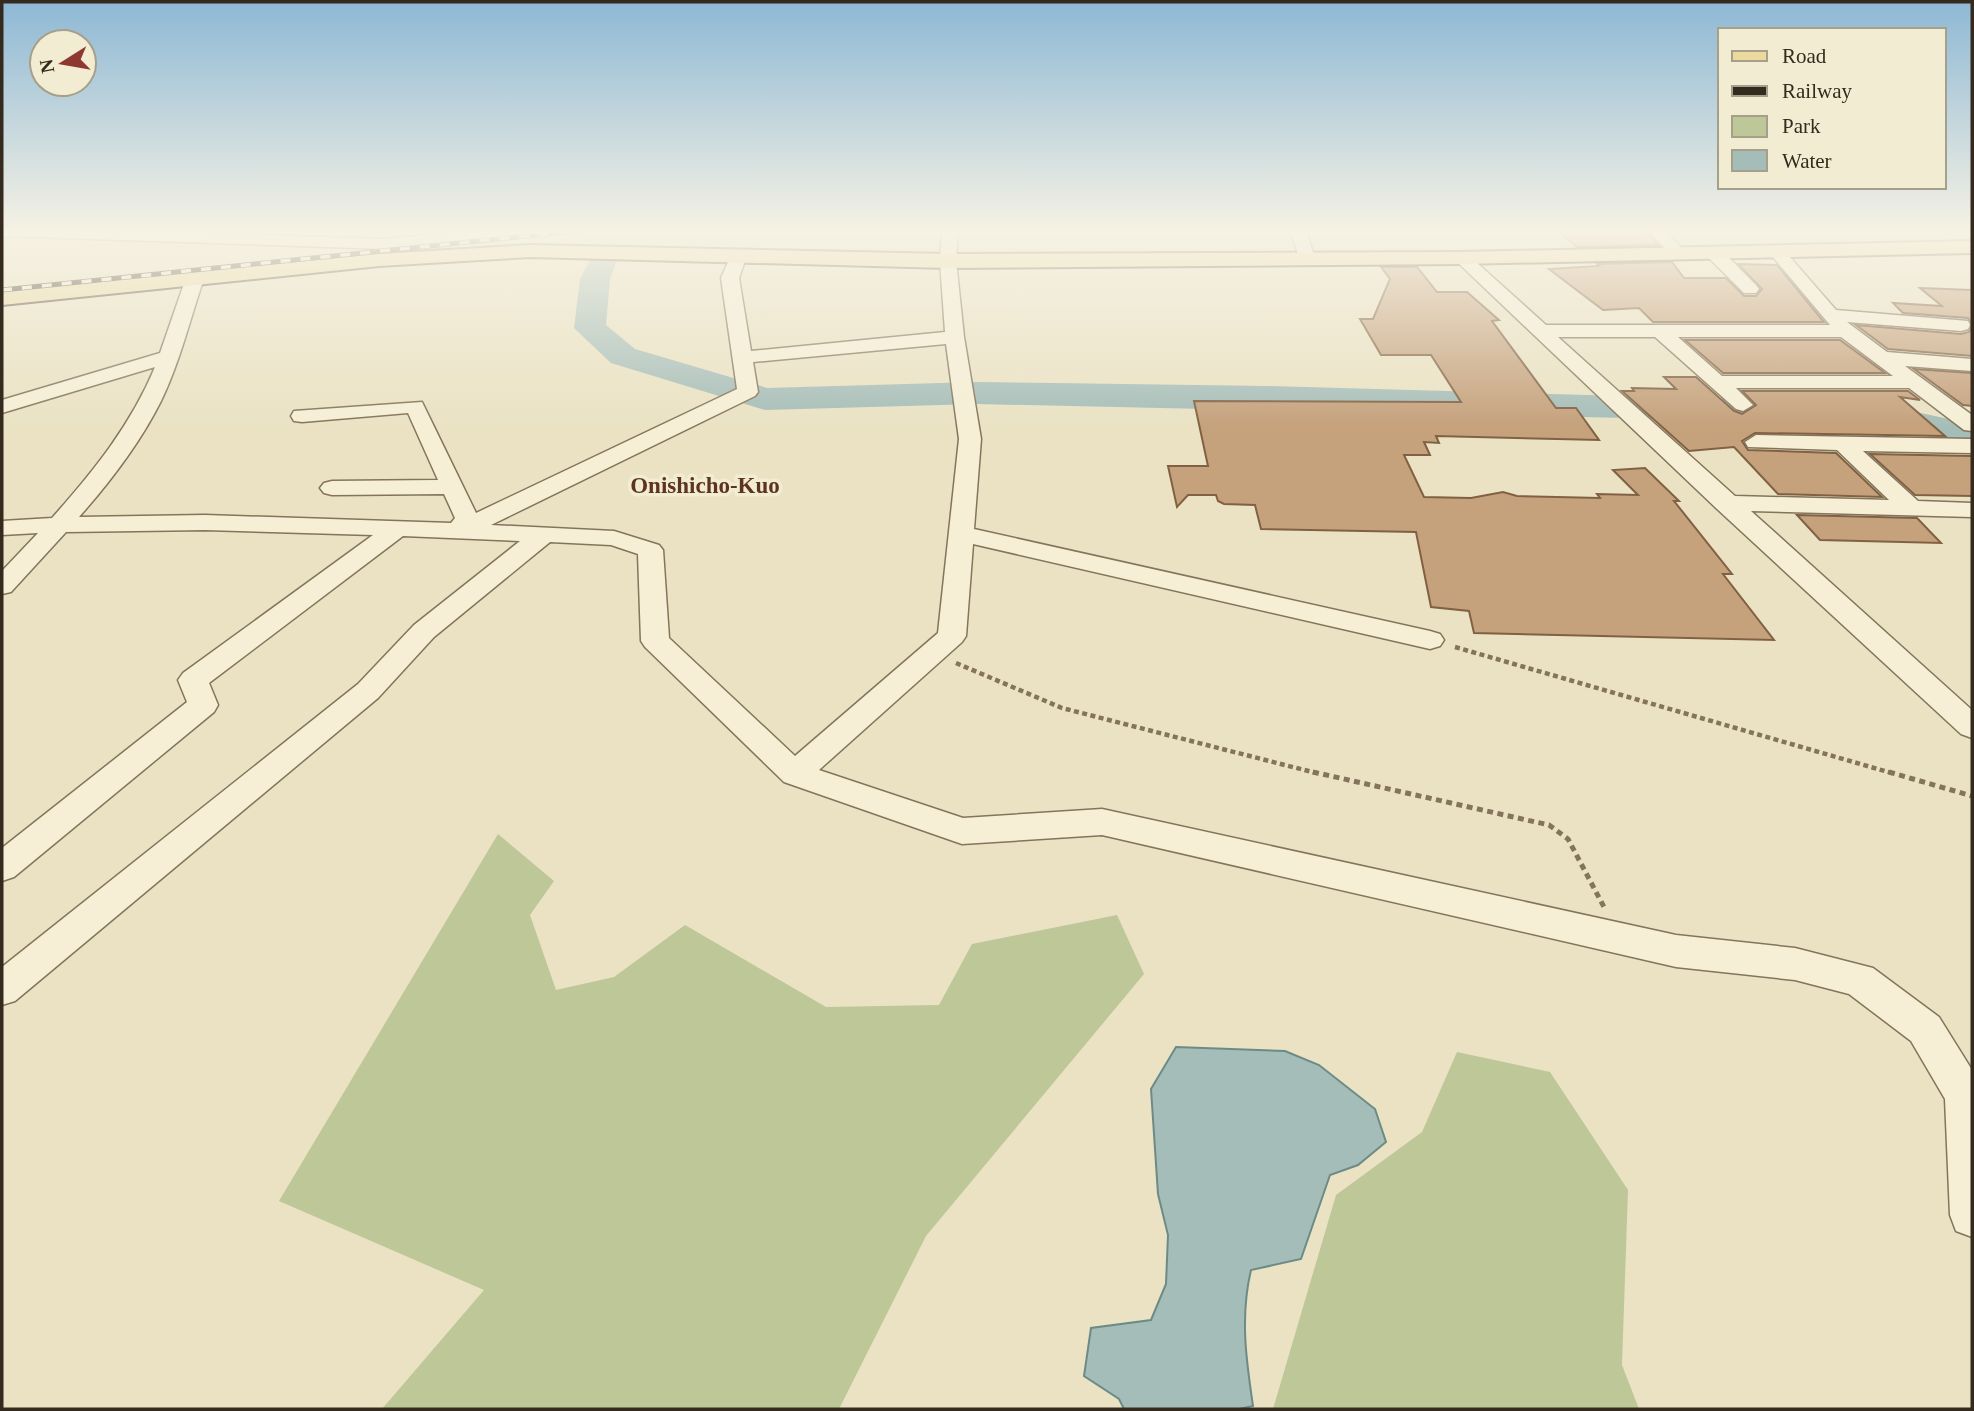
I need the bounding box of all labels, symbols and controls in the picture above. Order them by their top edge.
north arrow [28,28,98,98]
legend [1718,28,1946,189]
text: Road [1782,44,1827,68]
text: N [35,57,58,75]
text: Railway [1782,79,1852,103]
text: Park [1782,114,1821,138]
text: Water [1782,149,1832,173]
district label: Onishicho-Kuo [630,473,780,498]

